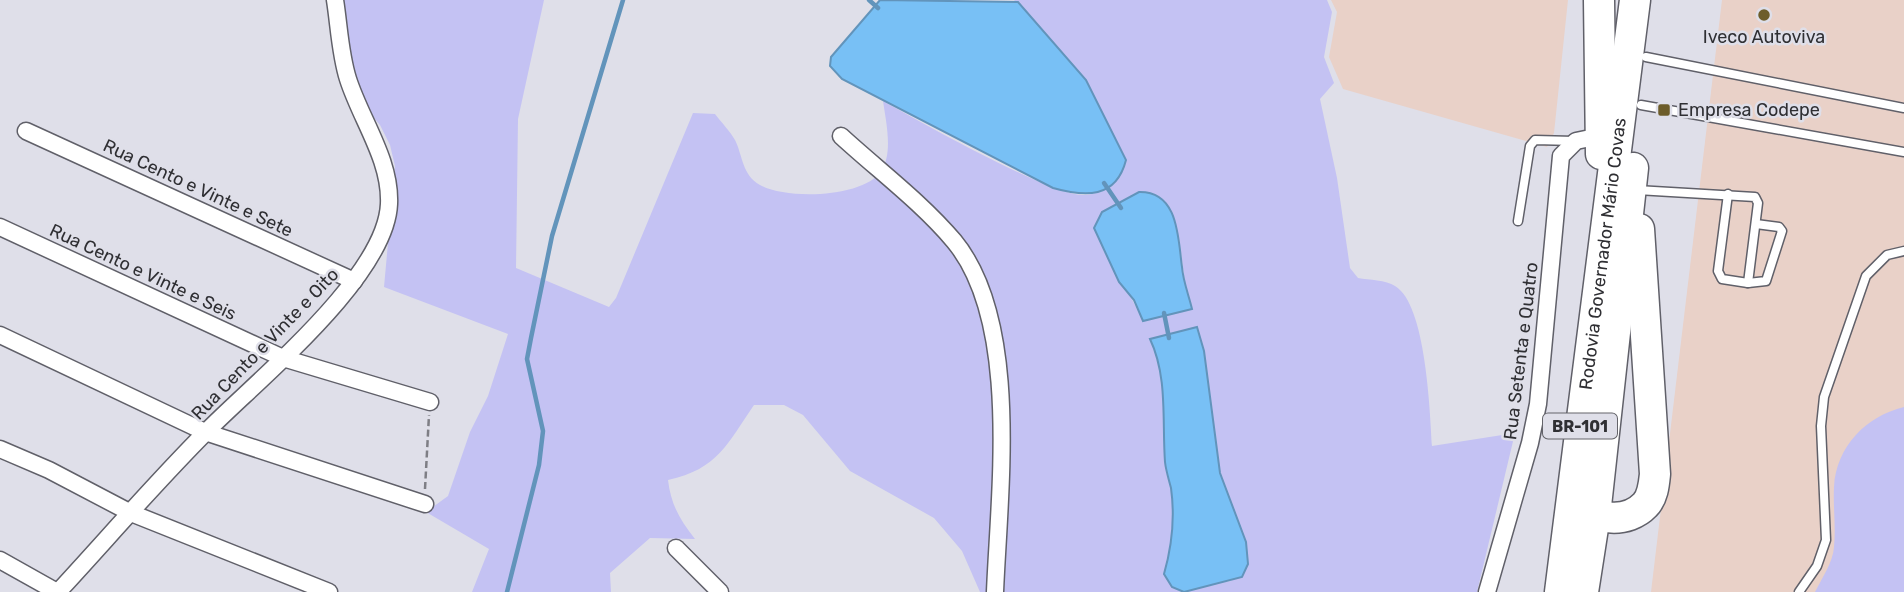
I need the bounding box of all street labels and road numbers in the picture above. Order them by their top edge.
street label: Rodovia Governador Mário Covas [1575,116,1631,391]
street label: Rua Cento e Vinte e Sete [100,134,296,242]
street label: Rua Cento e Vinte e Seis [46,219,240,325]
street label: Rua Setenta e Quatro [1499,261,1543,441]
street label: Rua Cento e Vinte e Oito [187,264,343,424]
road number: BR-101 [1543,414,1617,438]

